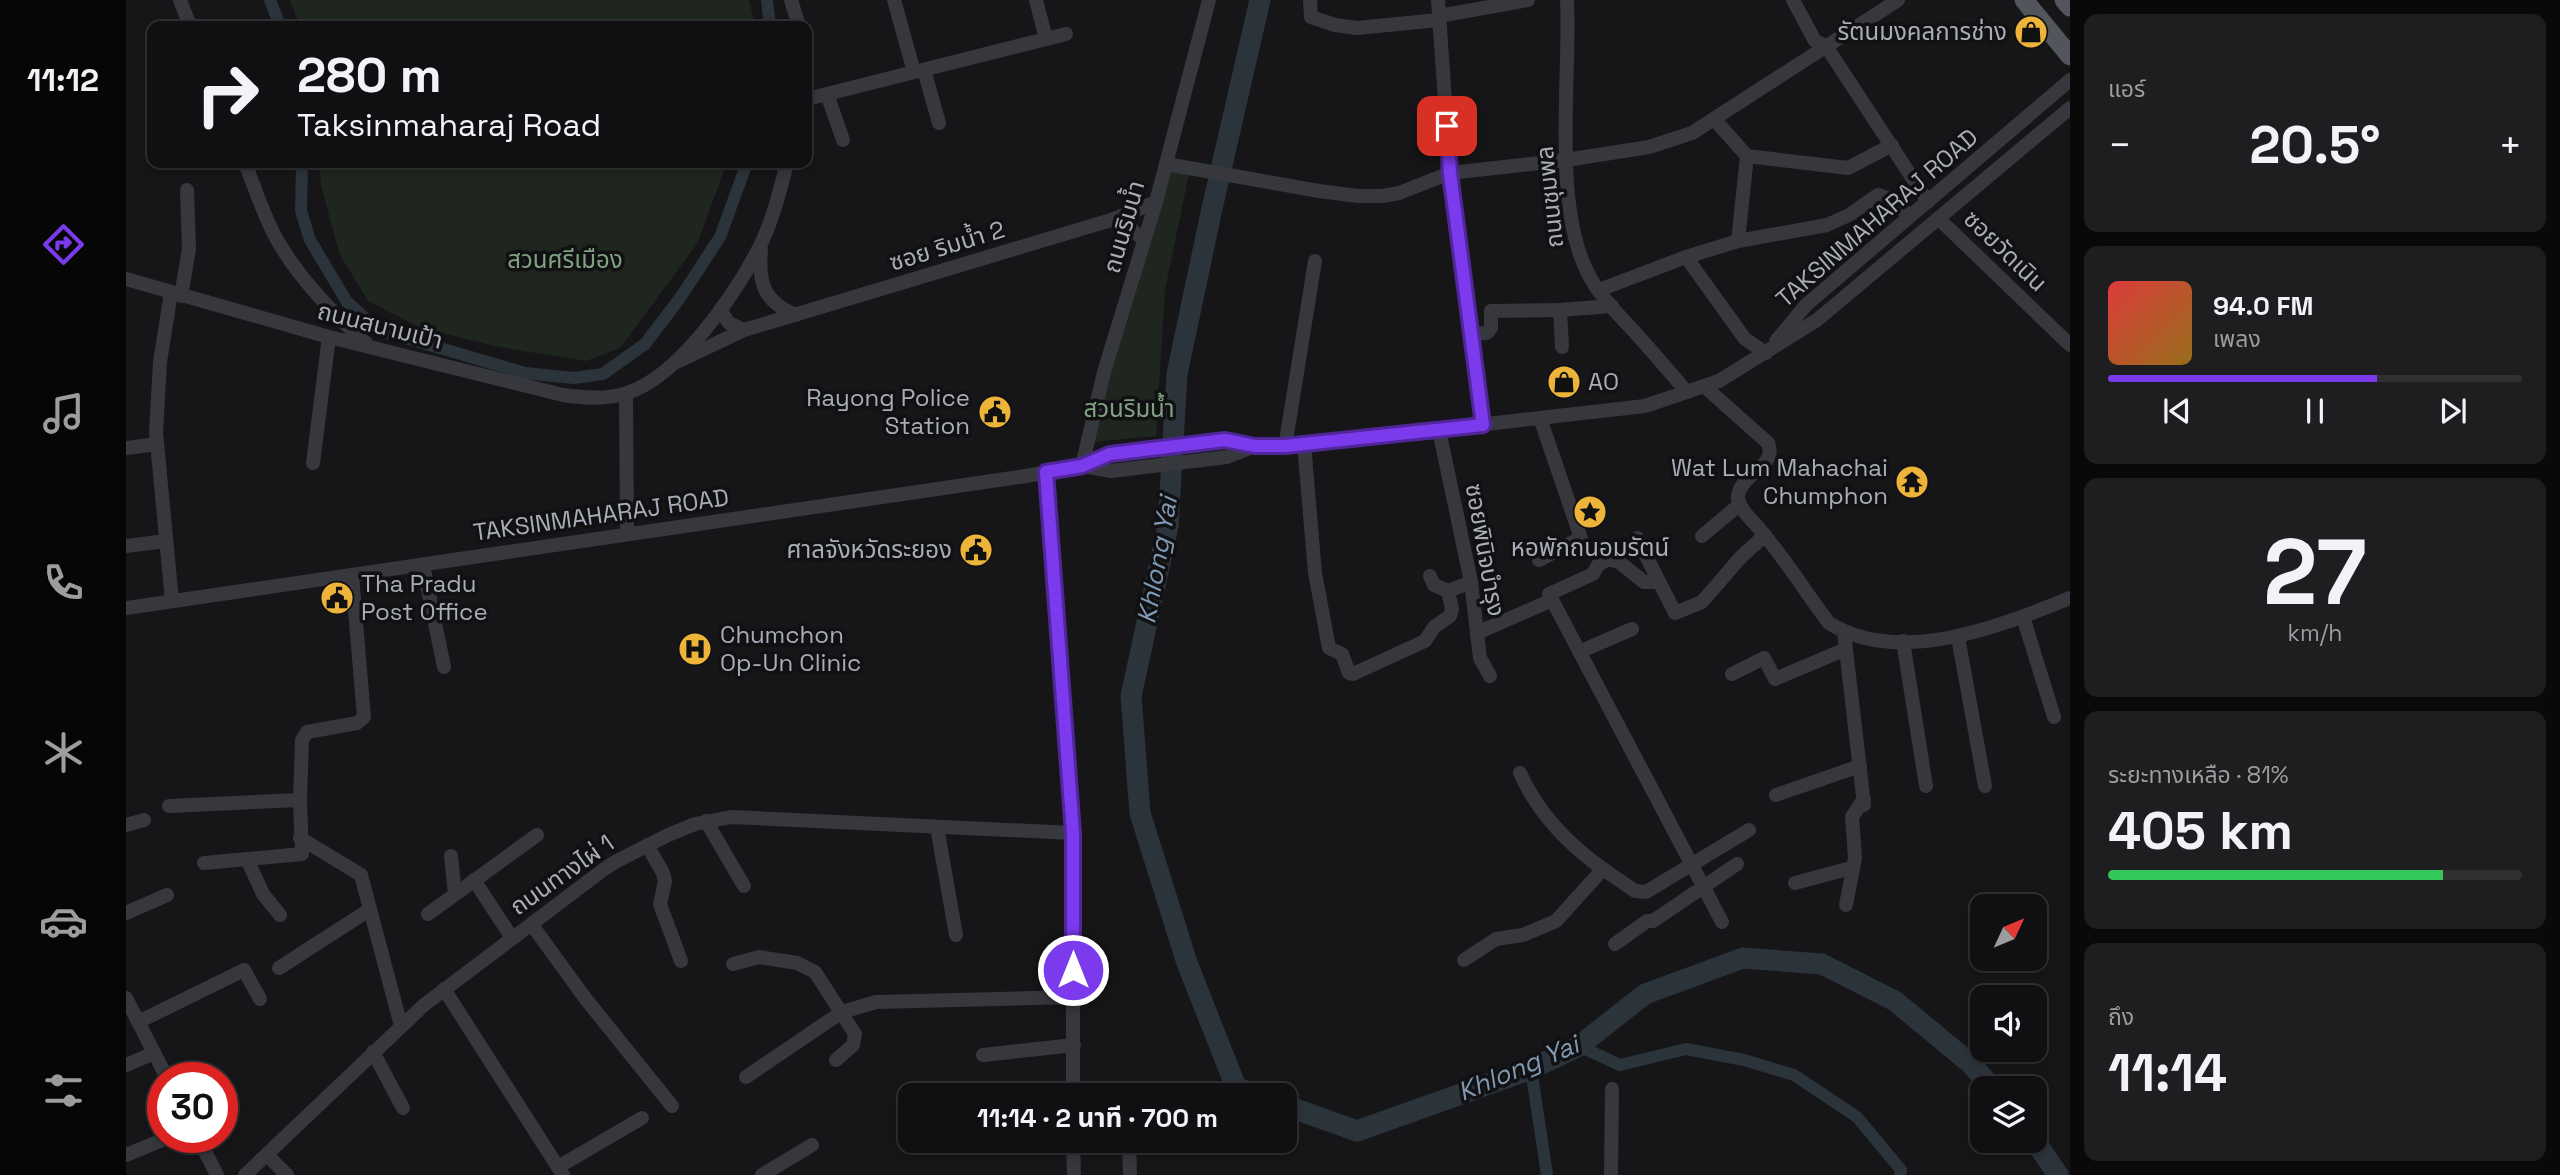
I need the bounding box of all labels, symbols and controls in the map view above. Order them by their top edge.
shop icon: รัตนมงคลการช่าง [2012,13,2050,51]
place label: รัตนมงคลการช่าง [1838,16,2007,47]
text: 280 m [297,44,442,106]
icon: right [182,49,273,140]
text: 11:12 [27,60,99,100]
text: แอร์ [2108,74,2145,104]
pin [1417,96,1477,156]
text: Taksinmaharaj Road [297,105,601,145]
icon: arrive [1428,107,1466,145]
text: 20.5° [2249,112,2381,178]
street label: TAKSINMAHARAJ ROAD [1769,121,1984,314]
text: − [2108,121,2132,169]
text: + [2498,121,2522,169]
street label: ถนนชุมพล [1529,145,1570,249]
street label: ถนนริมน้ำ [1095,177,1151,277]
street label: ซอยวัดเนิน [1957,203,2054,298]
street label: ซอย ริมน้ำ 2 [885,212,1008,278]
icon: directions [39,220,88,269]
park label: สวนศรีเมือง [507,244,623,275]
text: 94.0 FM [2213,289,2313,323]
street label: ถนนสนามเป้า [314,295,446,356]
text: เพลง [2213,324,2261,354]
shop icon: AO [1545,363,1583,401]
place label: AO [1588,366,1619,397]
place label: Rayong Police Station [806,382,970,441]
icon: music [39,389,88,438]
park label: สวนริมน้ำ [1083,392,1175,424]
icon: previous [2158,392,2196,430]
icon: pause [2296,392,2334,430]
icon: next [2434,392,2472,430]
public building icon: Rayong Police Station [976,393,1014,431]
place label: Wat Lum Mahachai Chumphon [1671,452,1888,511]
temple icon: Wat Lum Mahachai Chumphon [1893,463,1931,501]
street label: TAKSINMAHARAJ ROAD [471,481,731,548]
street label: ซอยพินิจบำรุง [1459,481,1512,619]
water label: Khlong Yai [1129,491,1185,626]
place icon: หอพักถนอมรัตน์ [1571,493,1609,531]
text: 27 [2263,514,2367,631]
public building icon: ศาลจังหวัดระยอง [957,531,995,569]
place label: หอพักถนอมรัตน์ [1511,532,1669,563]
place label: ศาลจังหวัดระยอง [786,534,952,565]
icon: phone [39,558,88,607]
place label: Tha Pradu Post Office [361,568,488,627]
public building icon: Tha Pradu Post Office [318,579,356,617]
text: km/h [2288,618,2342,648]
place label: Chumchon Op-Un Clinic [720,619,861,678]
hospital icon: Chumchon Op-Un Clinic [676,630,714,668]
icon: climate [39,728,88,777]
text: ระยะทางเหลือ · 81% [2108,760,2289,790]
text: 405 km [2108,798,2293,864]
street label: ถนนทางไผ่ 1 [504,827,620,922]
north arrow [1970,894,2048,971]
map controls [1970,894,2047,1153]
icon: car [39,897,88,946]
position arrow [1036,933,1110,1007]
button: sound [1970,985,2047,1062]
text: ถึง [2108,1002,2134,1032]
water label: Khlong Yai [1452,1026,1586,1109]
text: 11:14 [2108,1040,2227,1106]
speed limit sign: 30 [147,1062,238,1153]
icon: filters [39,1066,88,1115]
button: layers [1970,1076,2047,1153]
text: 11:14 · 2 นาที · 700 m [977,1101,1218,1135]

